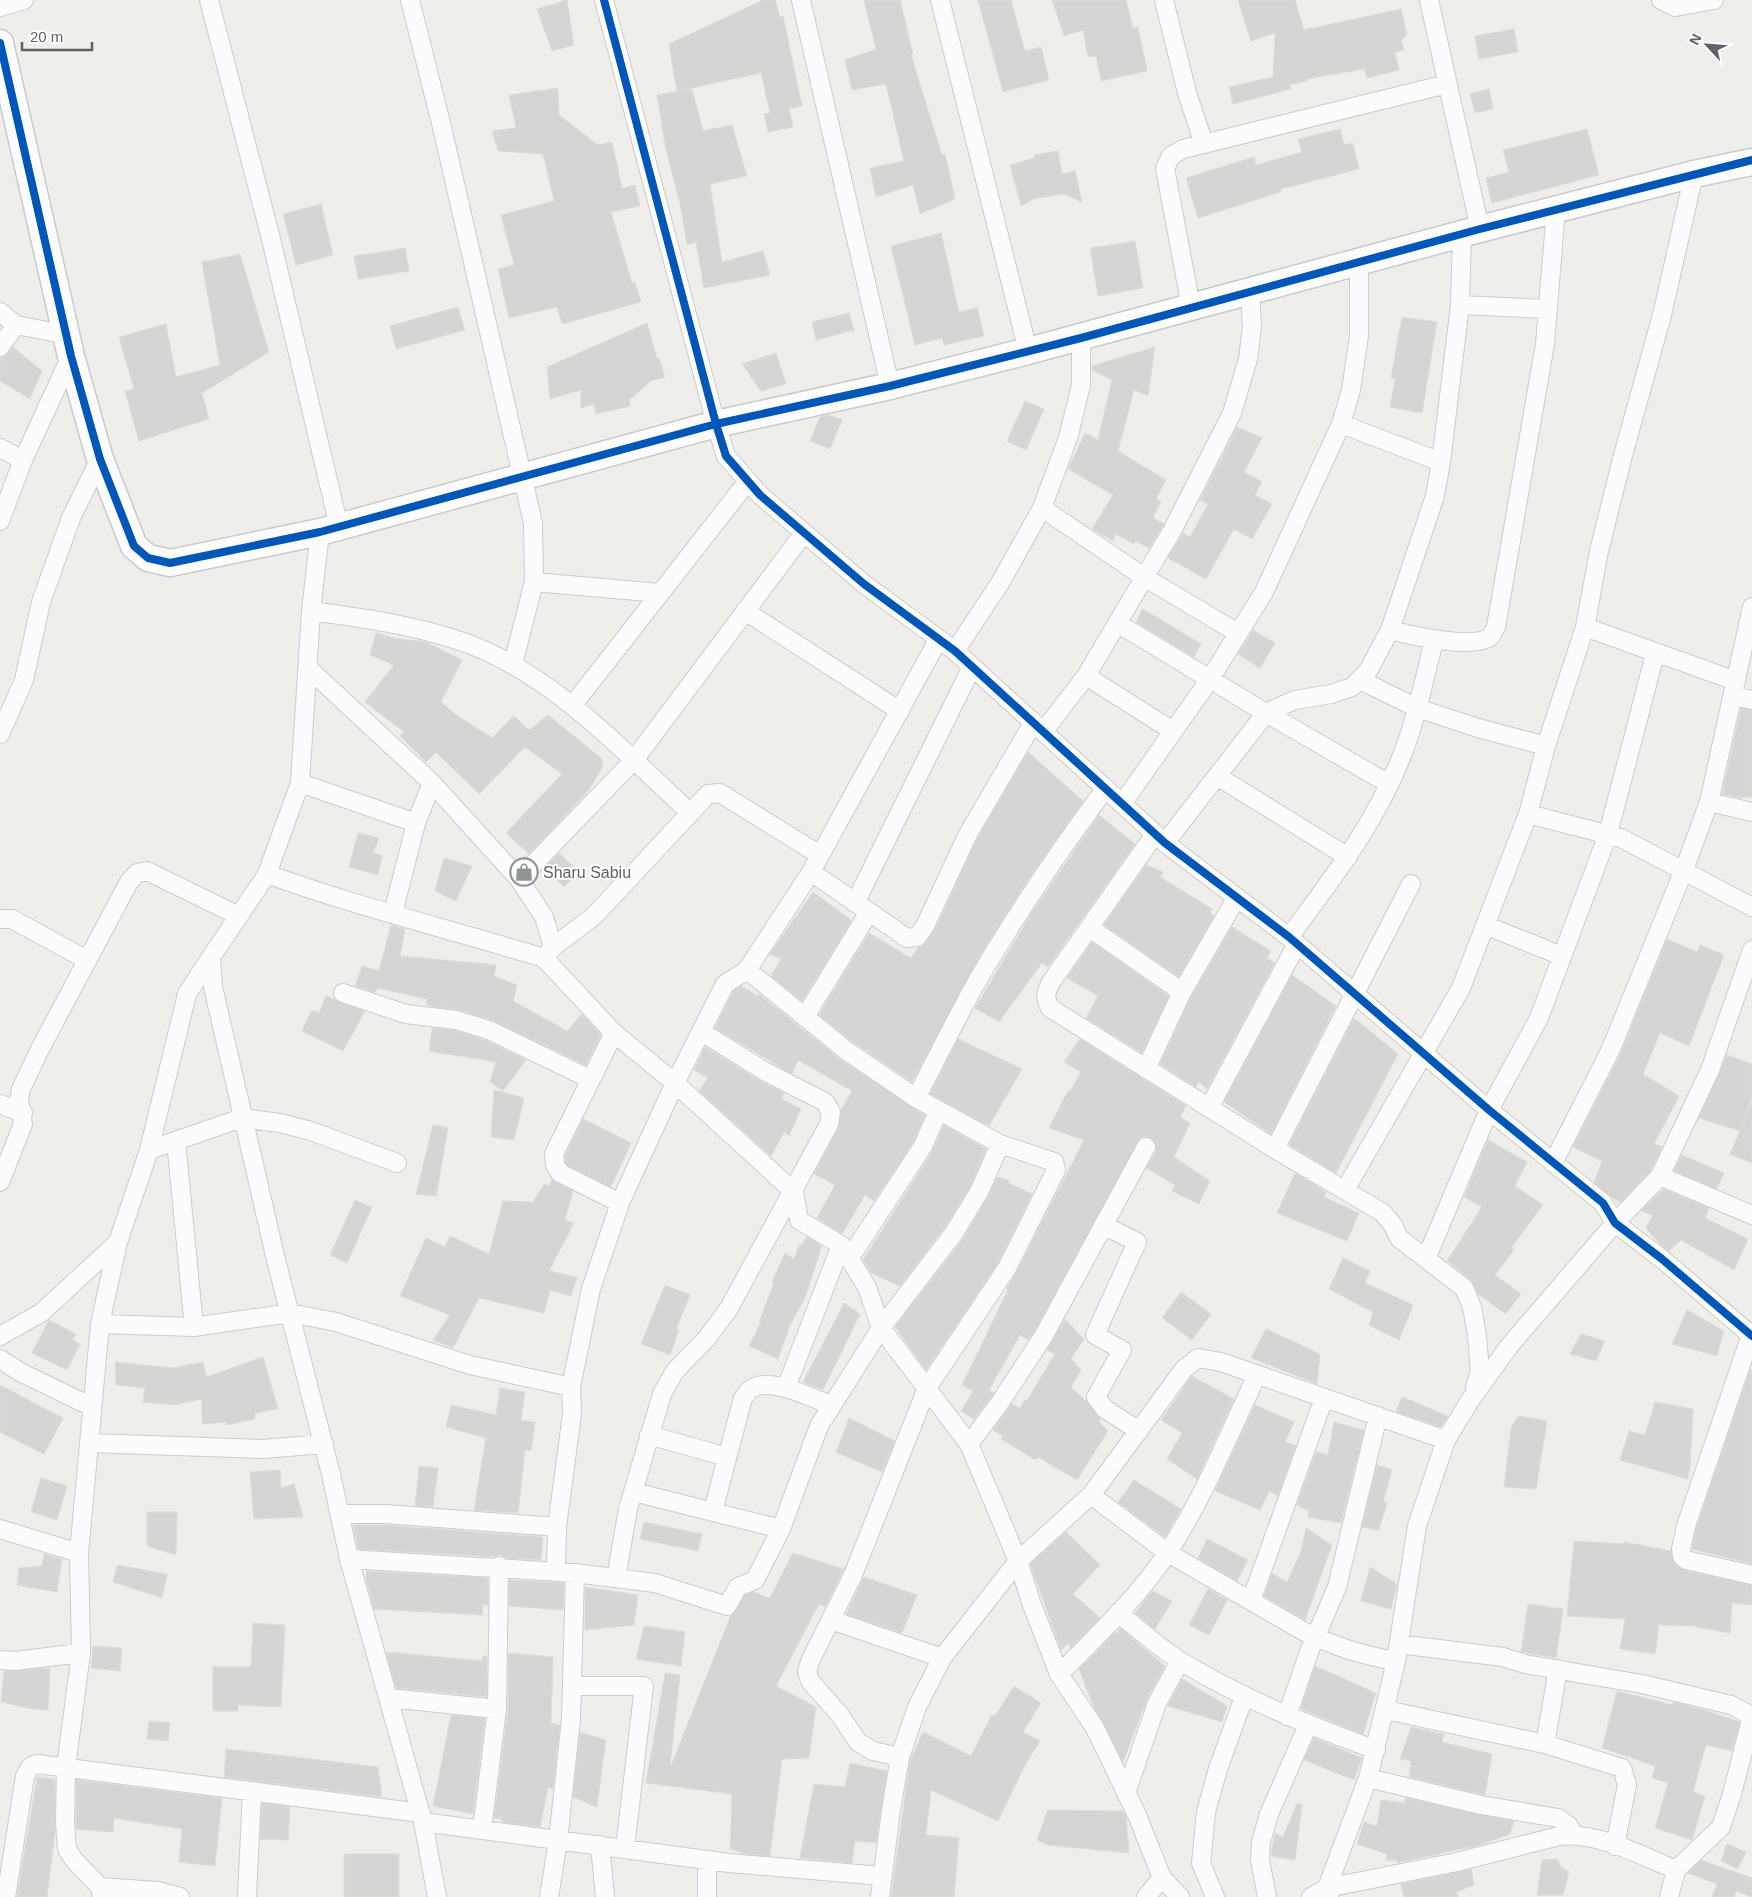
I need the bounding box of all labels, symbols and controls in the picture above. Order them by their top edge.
scale bar [22,20,92,52]
north arrow [1682,20,1732,70]
text: 20 m [30,28,63,45]
text: N [1686,31,1705,47]
shop icon: Sharu Sabiu [509,857,539,887]
place label: Sharu Sabiu [543,864,631,881]

